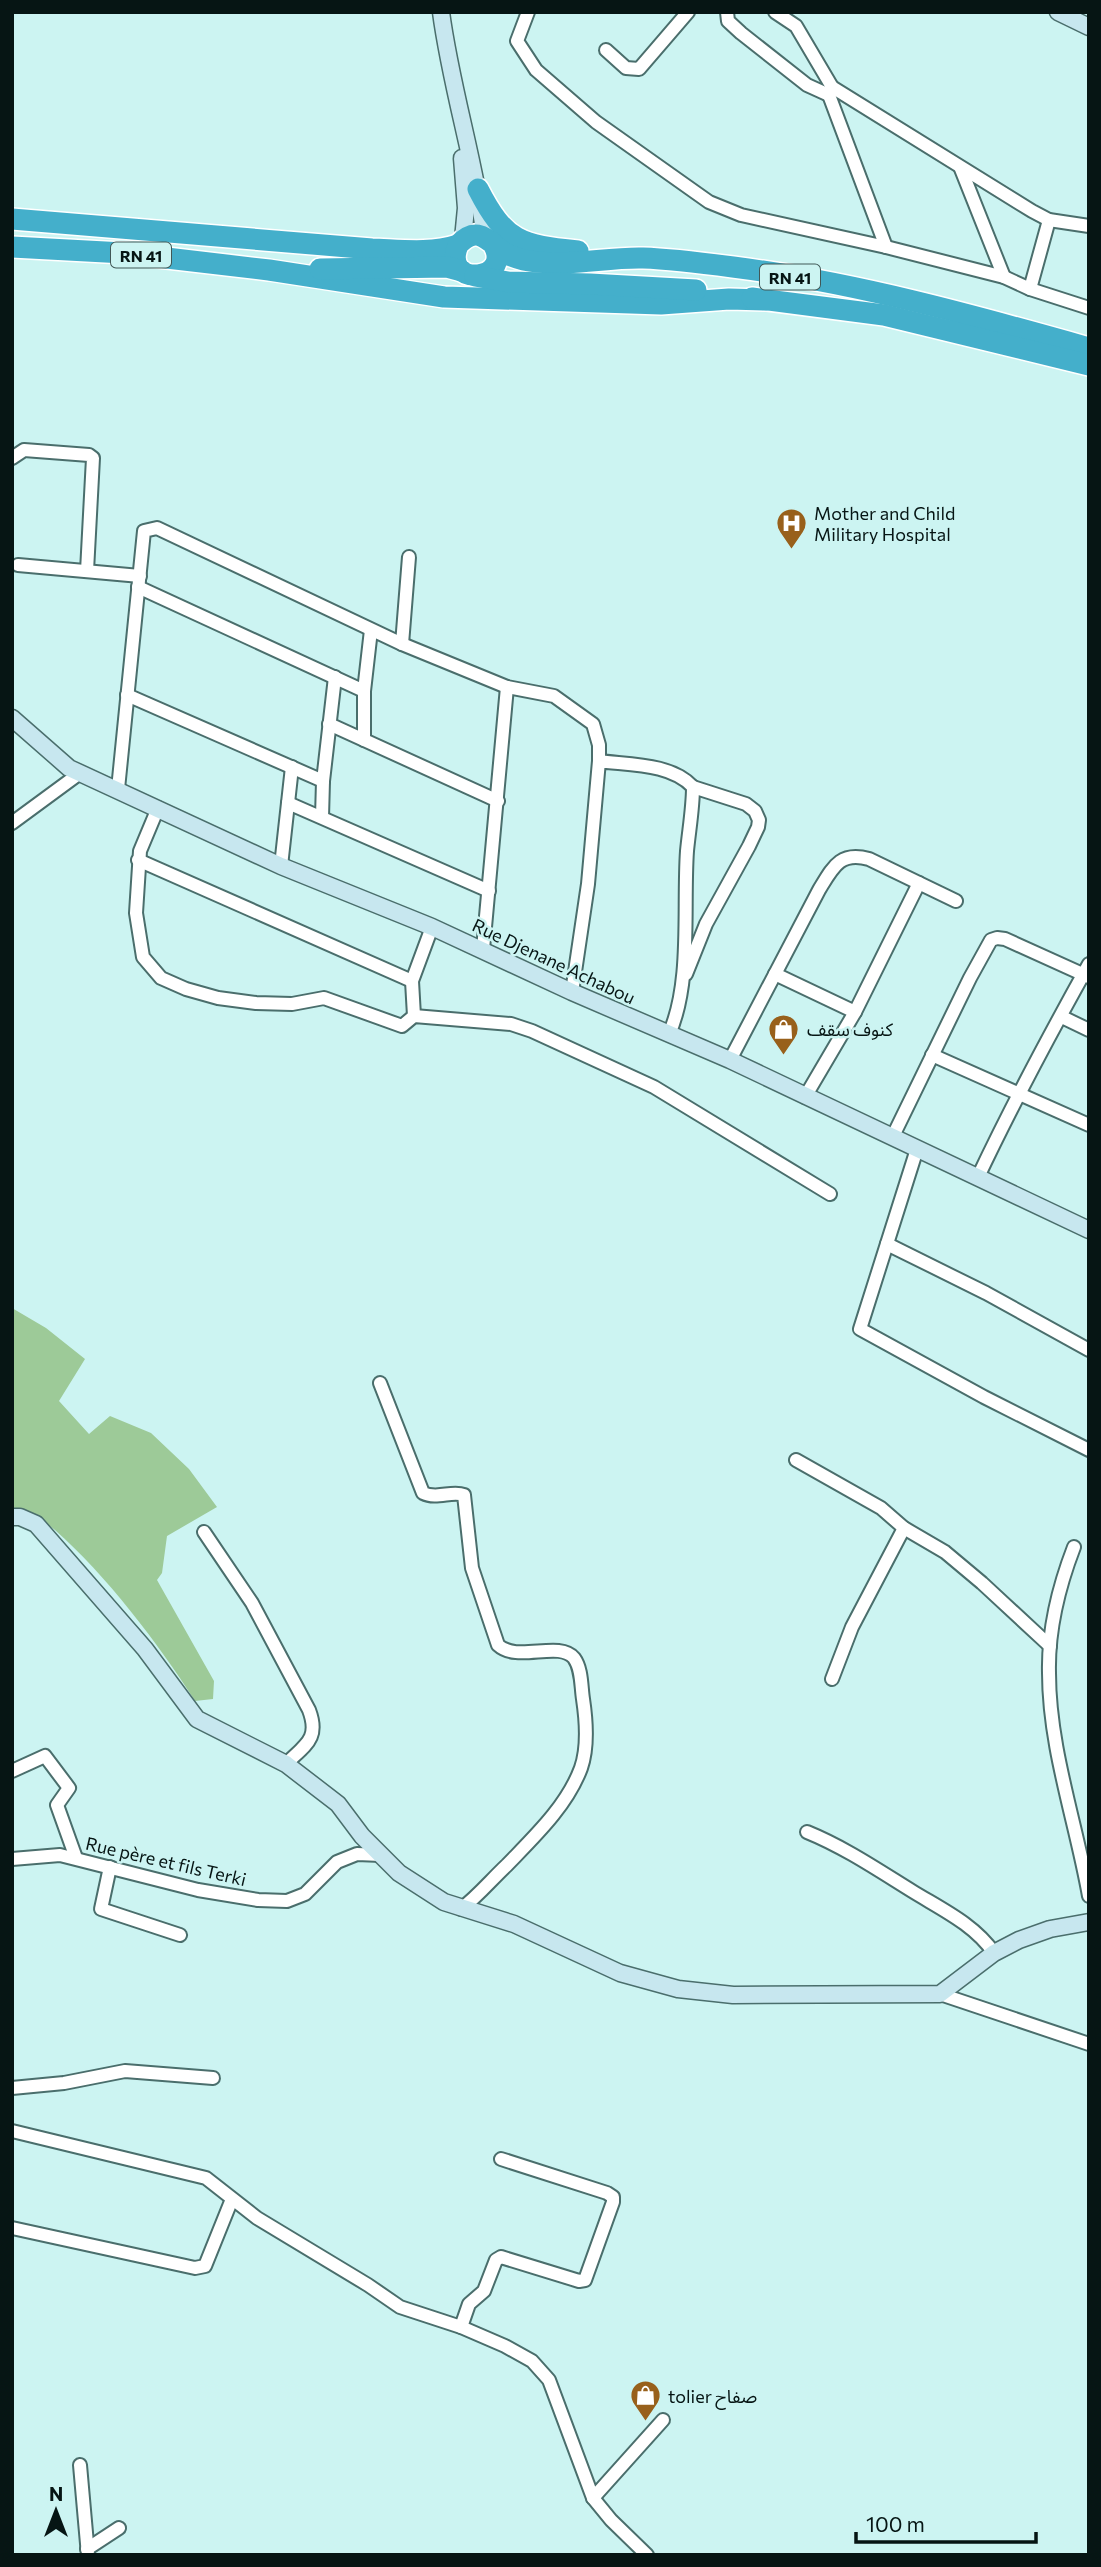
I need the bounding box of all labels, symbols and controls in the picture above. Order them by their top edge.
road number: RN 41 [111,243,171,268]
road number: RN 41 [760,264,820,290]
place label: Mother and Child Military Hospital [814,502,955,545]
hospital icon: Mother and Child Military Hospital [774,506,808,550]
street label: Rue Djenane Achabou [469,914,639,1008]
shop icon: كنوف سقف [767,1012,801,1056]
place label: كنوف سقف [807,1018,894,1041]
street label: Rue père et fils Terki [83,1832,249,1890]
shop icon: tolier صفاح [628,2379,662,2423]
place label: tolier صفاح [668,2385,757,2410]
north arrow [21,2476,91,2546]
text: N [49,2482,63,2505]
scale bar [856,2500,1036,2544]
text: 100 m [866,2511,925,2536]

